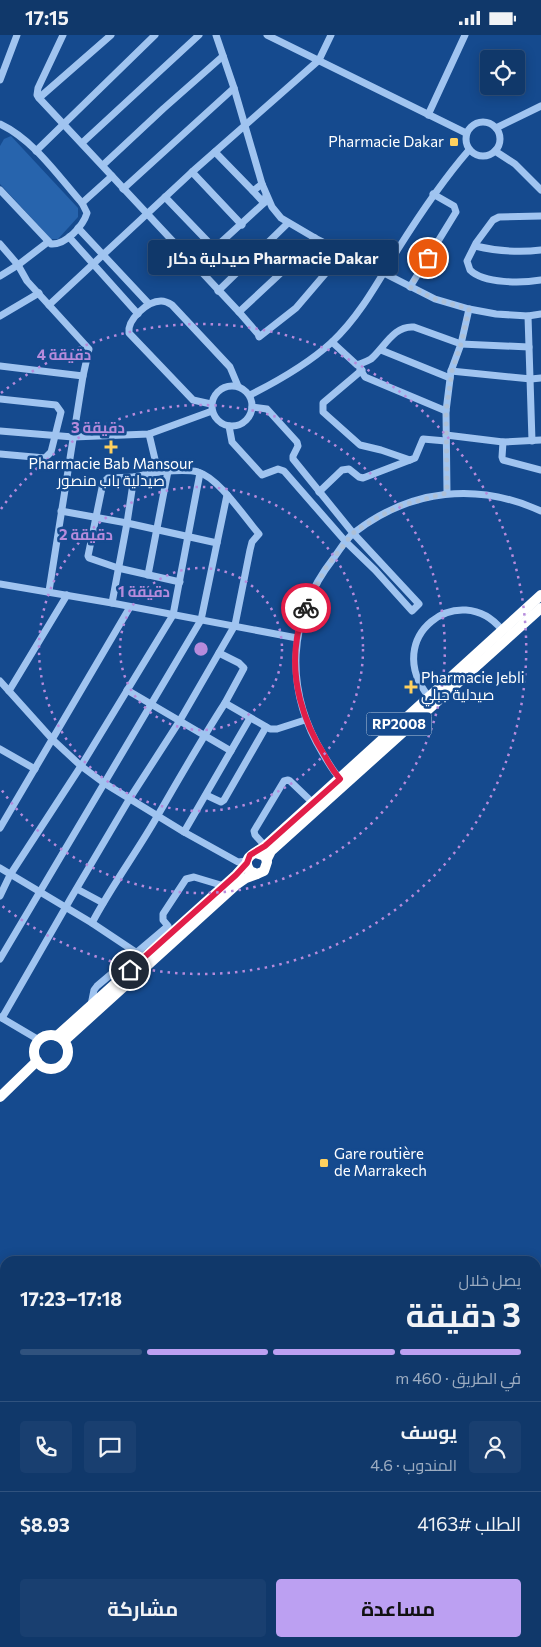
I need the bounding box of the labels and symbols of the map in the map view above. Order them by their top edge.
place label: Pharmacie Dakar [328,132,444,150]
marker: Pharmacie Dakar [448,136,460,148]
pin [407,237,449,279]
callout: Pharmacie Dakar صيدلية دكار [148,241,398,275]
text: 4 دقيقة [37,345,91,363]
text: 3 دقيقة [71,418,125,436]
marker: Pharmacie Bab Mansour صيدلية باب منصور [105,441,117,453]
place label: Pharmacie Bab Mansour صيدلية باب منصور [29,454,193,490]
text: 2 دقيقة [59,525,113,543]
text: 1 دقيقة [118,582,170,600]
courier [281,583,331,633]
centre of rings [192,640,210,658]
place label: Pharmacie Jebli صيدلية جبلي [421,668,525,707]
marker: Pharmacie Jebli صيدلية جبلي [405,681,417,693]
road number: RP2008 [366,713,432,736]
pin [109,949,151,991]
place label: Gare routière de Marrakech [334,1144,427,1179]
marker: Gare routière de Marrakech [318,1157,330,1169]

